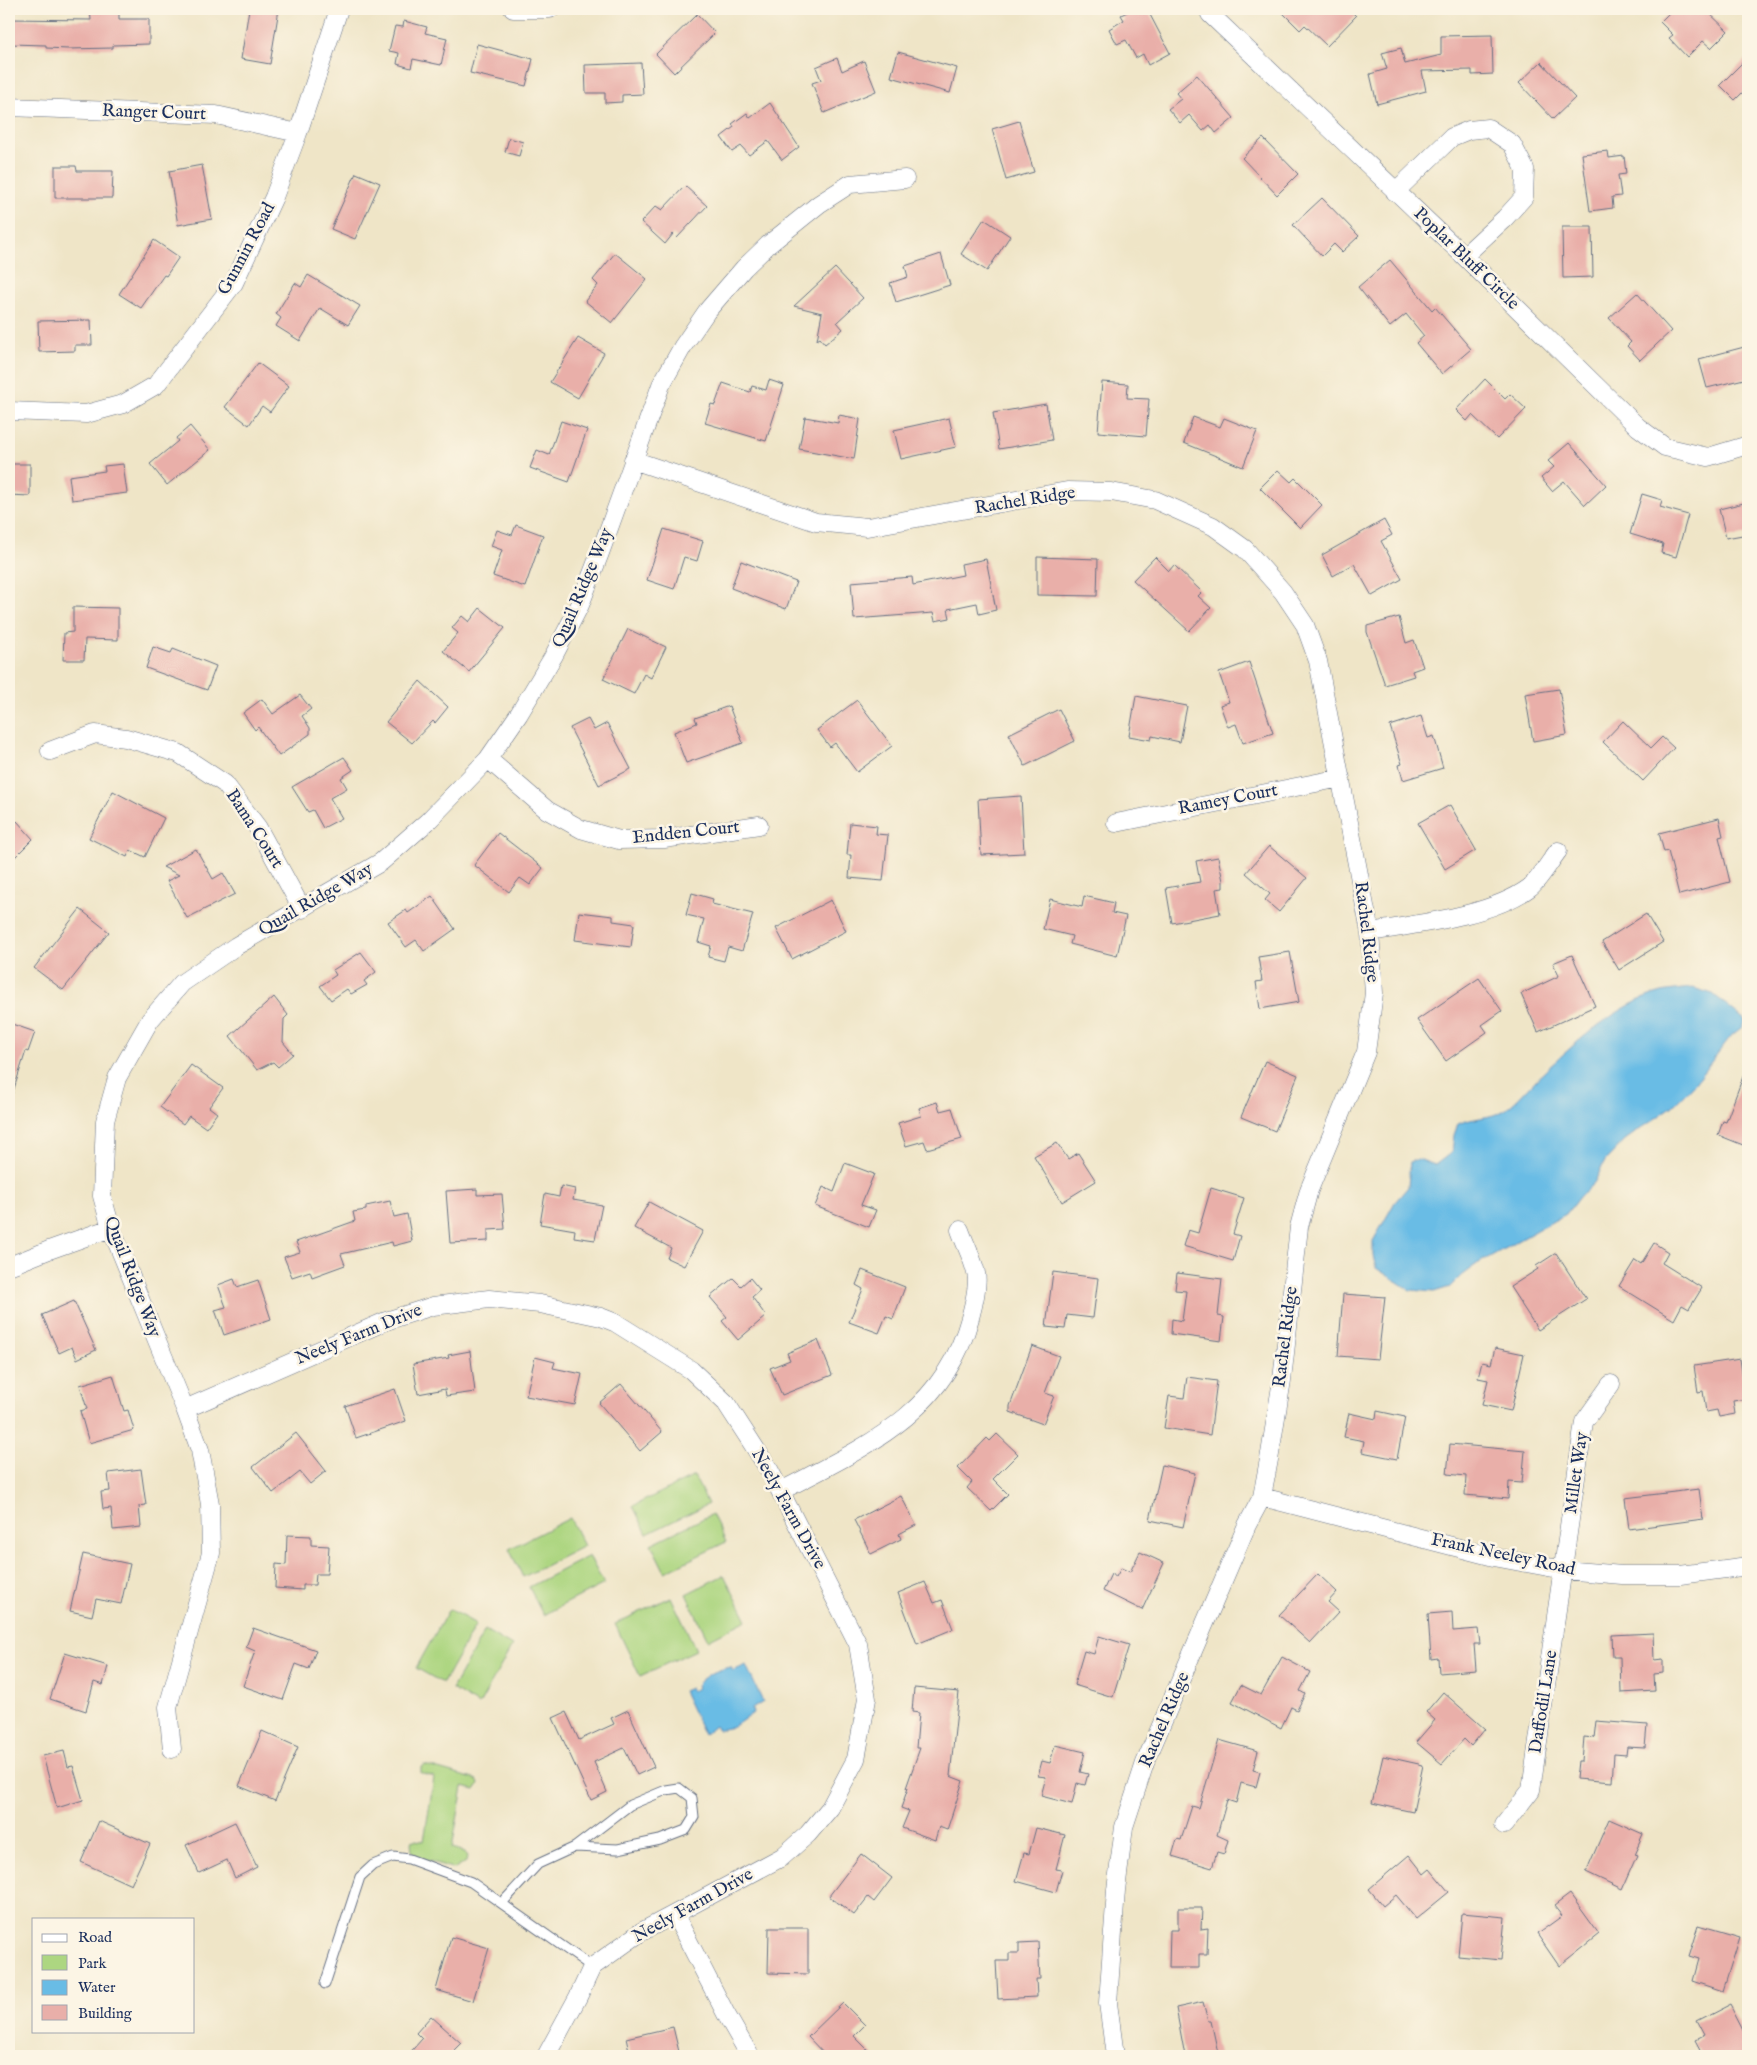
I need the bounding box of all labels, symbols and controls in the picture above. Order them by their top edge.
street label: Ranger Court [102,100,206,126]
street label: Gunnin Road [213,198,281,299]
street label: Poplar Bluff Circle [1408,203,1524,315]
street label: Rachel Ridge [973,482,1077,520]
street label: Quail Ridge Way [547,524,619,651]
street label: Ramey Court [1176,779,1280,821]
street label: Bama Court [220,785,288,873]
street label: Endden Court [631,816,741,850]
street label: Quail Ridge Way [255,858,377,942]
street label: Rachel Ridge [1348,880,1384,984]
street label: Quail Ridge Way [98,1213,166,1341]
street label: Rachel Ridge [1268,1285,1304,1389]
street label: Neely Farm Drive [292,1299,426,1371]
street label: Millet Way [1560,1430,1594,1515]
street label: Neely Farm Drive [745,1445,831,1573]
street label: Frank Neeley Road [1429,1528,1578,1582]
street label: Daffodil Lane [1524,1649,1564,1755]
street label: Rachel Ridge [1135,1669,1195,1771]
street label: Neely Farm Drive [629,1863,757,1949]
legend [32,1918,195,2032]
text: Road [78,1928,113,1947]
text: Park [78,1954,108,1973]
text: Water [78,1978,116,1997]
text: Building [78,2004,133,2023]

